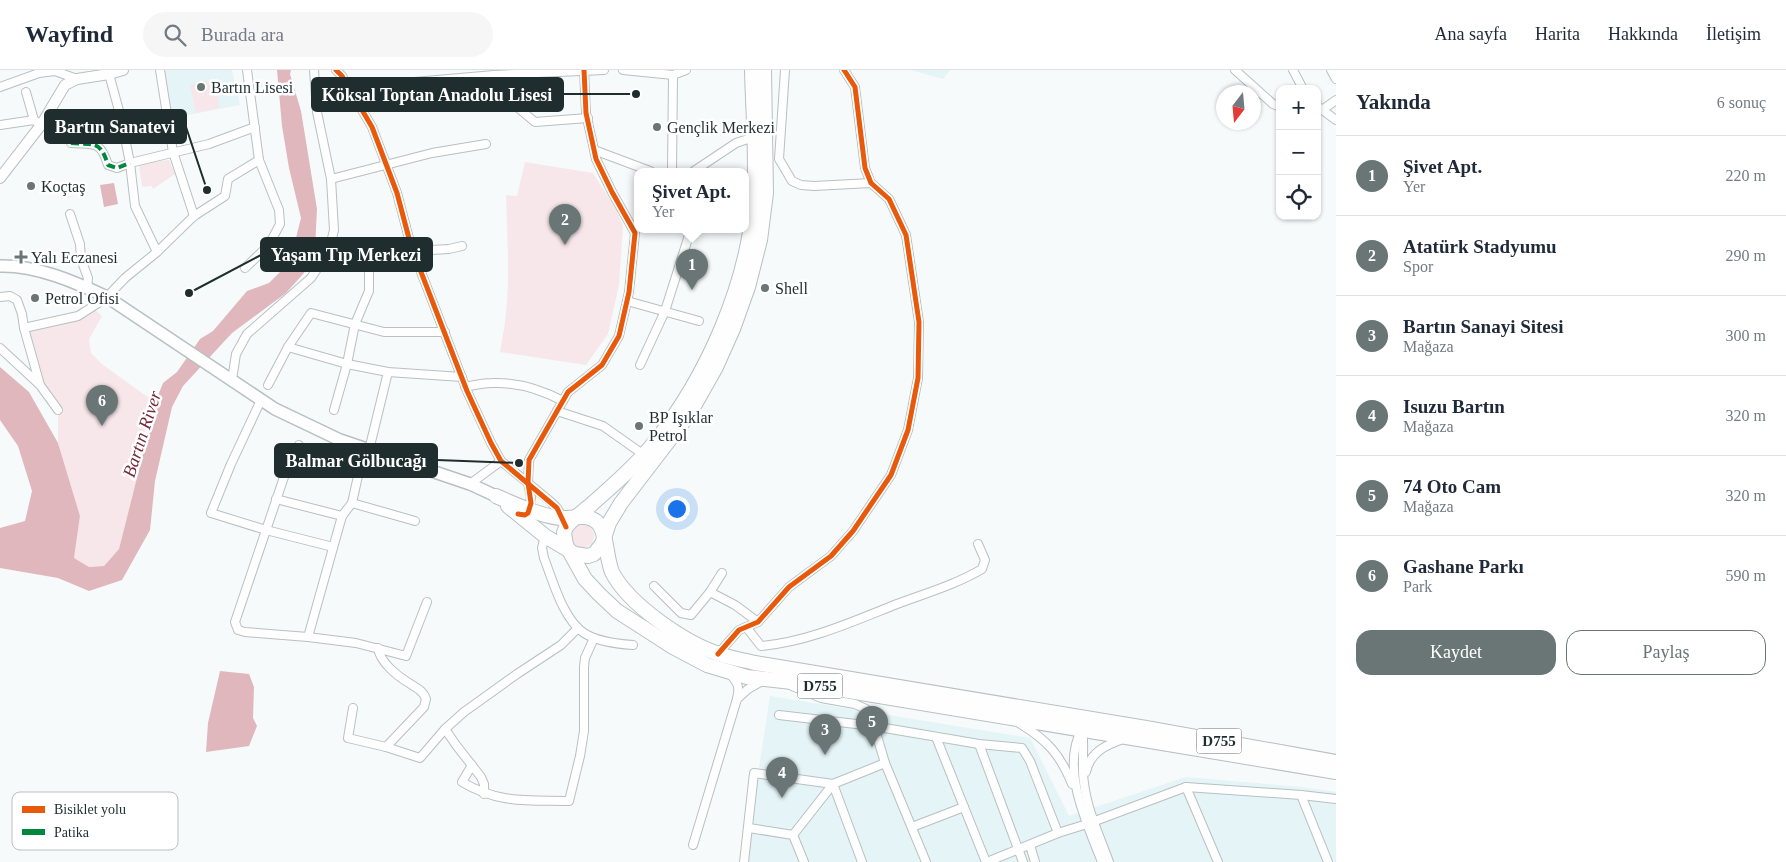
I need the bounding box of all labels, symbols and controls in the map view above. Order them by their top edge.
search box [143,12,493,57]
text: Wayfind [25,21,113,47]
icon: search [161,21,189,49]
text: Burada ara [201,24,284,45]
text: Ana sayfa [1435,24,1507,44]
text: Harita [1535,24,1580,44]
text: Hakkında [1608,24,1678,44]
text: İletişim [1706,24,1761,44]
callout: Köksal Toptan Anadolu Lisesi [312,78,563,111]
place label: Bartın Lisesi [211,79,294,96]
marker: Bartın Lisesi [195,81,207,93]
text: Köksal Toptan Anadolu Lisesi [322,85,552,105]
north arrow [1216,85,1261,130]
map controls [1276,85,1321,220]
button: + [1276,85,1321,130]
text: Yakında [1356,90,1431,114]
text: 6 sonuç [1717,94,1766,111]
callout: Bartın Sanatevi [45,110,186,143]
text: Bartın Sanatevi [55,117,175,137]
place label: Gençlik Merkezi [667,119,776,137]
marker: Gençlik Merkezi [651,121,663,133]
button: − [1276,130,1321,175]
text: Şivet Apt. [1403,156,1482,177]
text: 1 [1368,167,1376,184]
text: 220 m [1726,167,1766,184]
popup [634,168,749,233]
button: locate [1276,175,1321,220]
place label: Koçtaş [41,178,85,196]
text: Yer [1403,178,1425,195]
marker: Koçtaş [25,180,37,192]
text: Şivet Apt. [652,181,731,202]
text: Yer [652,203,674,220]
pin: 2 [549,204,581,245]
text: Atatürk Stadyumu [1403,236,1557,257]
callout: Yaşam Tıp Merkezi [261,238,432,271]
text: Yaşam Tıp Merkezi [271,245,421,265]
text: 2 [1368,247,1376,264]
text: 290 m [1726,247,1766,264]
place label: Yalı Eczanesi [31,249,118,266]
pin: 1 [676,249,708,290]
marker: Yalı Eczanesi [15,251,27,263]
text: Spor [1403,258,1433,275]
place label: Shell [775,280,808,297]
marker: Shell [759,282,771,294]
place label: Petrol Ofisi [45,290,120,307]
marker: Petrol Ofisi [29,292,41,304]
text: Bartın Sanayi Sitesi [1403,316,1563,337]
text: 3 [1368,327,1376,344]
text: 300 m [1726,327,1766,344]
text: Mağaza [1403,338,1454,355]
pin: 6 [86,385,118,426]
water label: Bartın River [119,387,166,480]
text: Isuzu Bartın [1403,396,1505,417]
text: 4 [1368,407,1376,424]
text: 320 m [1726,407,1766,424]
place label: BP Işıklar Petrol [649,409,714,444]
text: Mağaza [1403,418,1454,435]
marker: BP Işıklar Petrol [633,420,645,432]
callout: Balmar Gölbucağı [275,444,437,477]
text: Balmar Gölbucağı [285,451,427,471]
text: 74 Oto Cam [1403,476,1501,497]
text: 5 [1368,487,1376,504]
text: 320 m [1726,487,1766,504]
your location [664,496,690,522]
text: Mağaza [1403,498,1454,515]
text: Gashane Parkı [1403,556,1524,577]
text: 6 [1368,567,1376,584]
text: 590 m [1726,567,1766,584]
text: Park [1403,578,1432,595]
button: Kaydet [1356,630,1556,675]
button: Paylaş [1566,630,1766,675]
road number: D755 [798,674,842,698]
pin: 5 [856,706,888,747]
pin: 3 [809,714,841,755]
road number: D755 [1196,728,1242,754]
pin: 4 [766,757,798,798]
legend [12,792,178,850]
text: Bisiklet yolu [54,802,126,817]
text: Patika [54,825,90,840]

